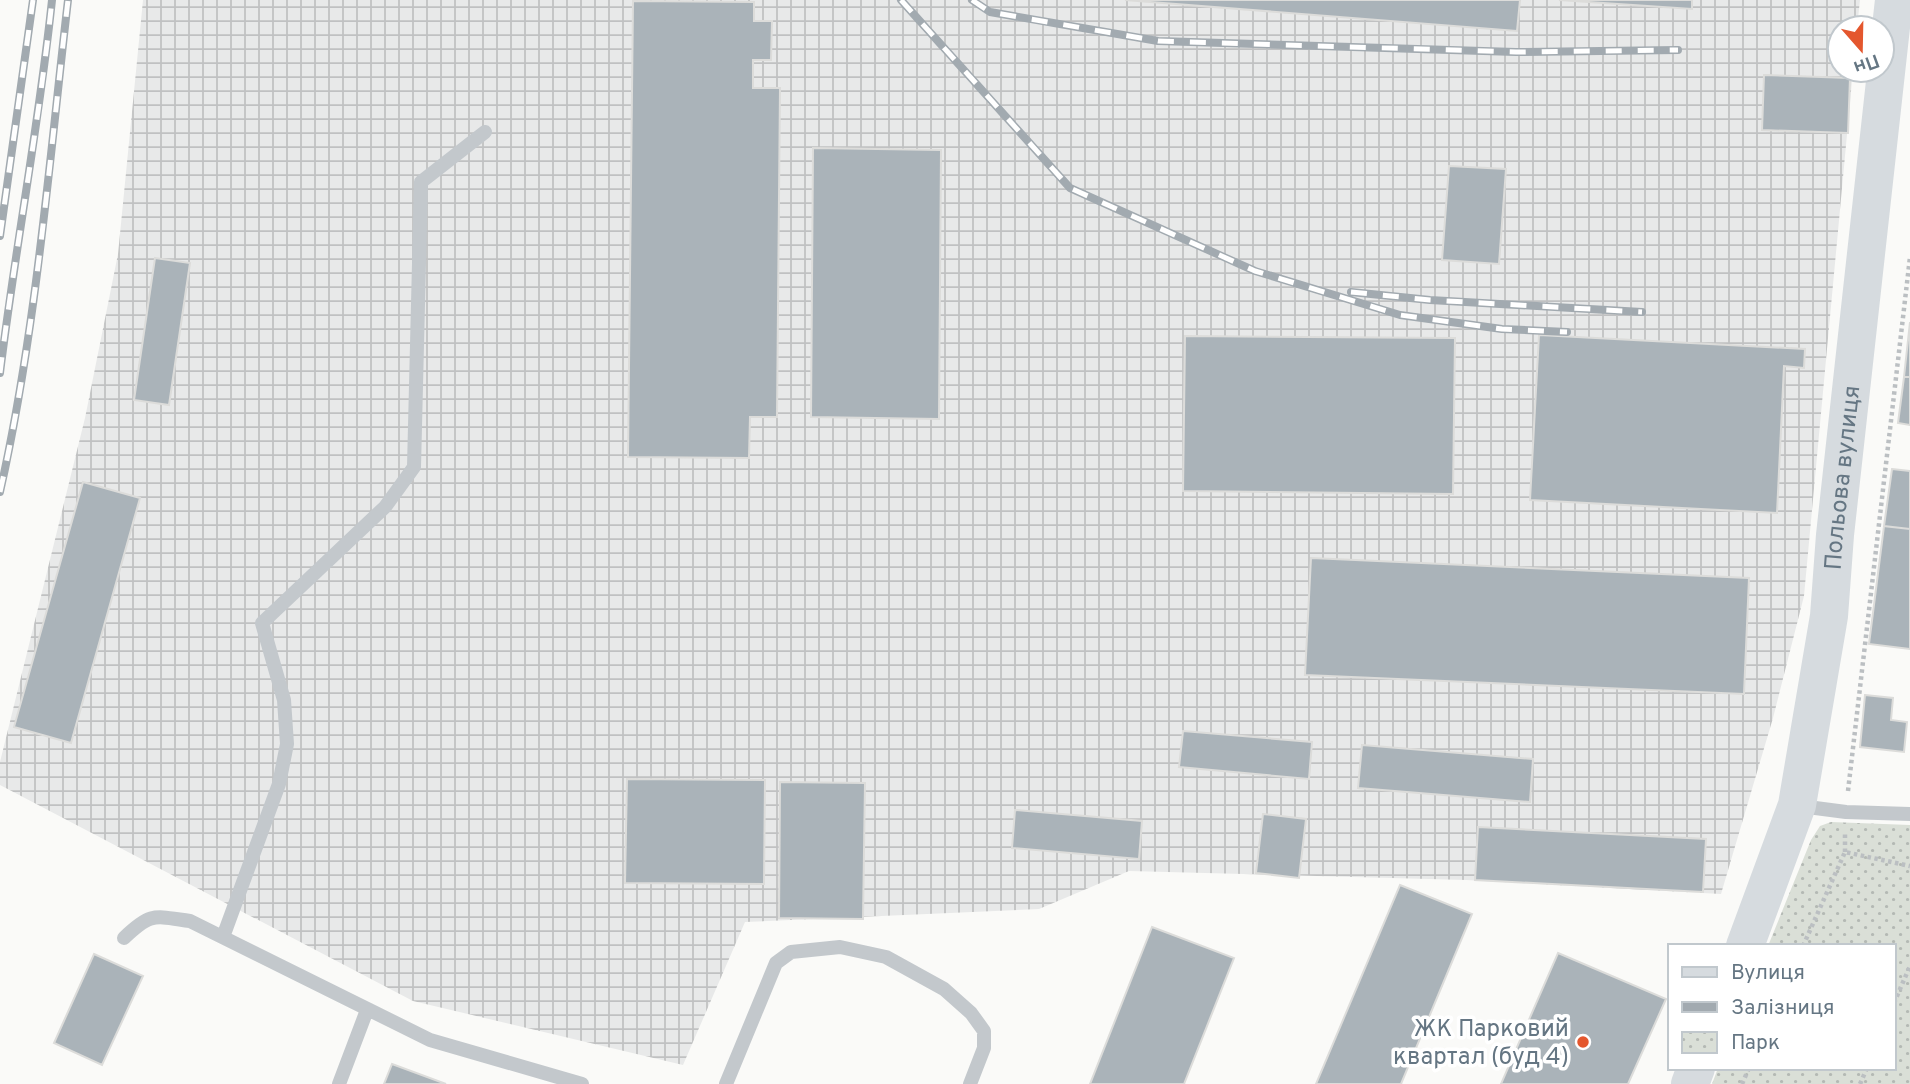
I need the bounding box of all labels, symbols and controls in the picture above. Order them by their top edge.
north arrow [1826,14,1896,84]
text: Пн [1850,47,1882,79]
street label: Польова вулиця [1819,384,1868,571]
legend [1668,944,1896,1070]
text: Вулиця [1731,960,1805,987]
text: Залізниця [1731,995,1835,1022]
place label: ЖК Парковий квартал (буд 4) [1393,1015,1569,1073]
text: Парк [1731,1030,1780,1057]
marker: ЖК Парковий квартал (буд 4) [1575,1034,1591,1050]

